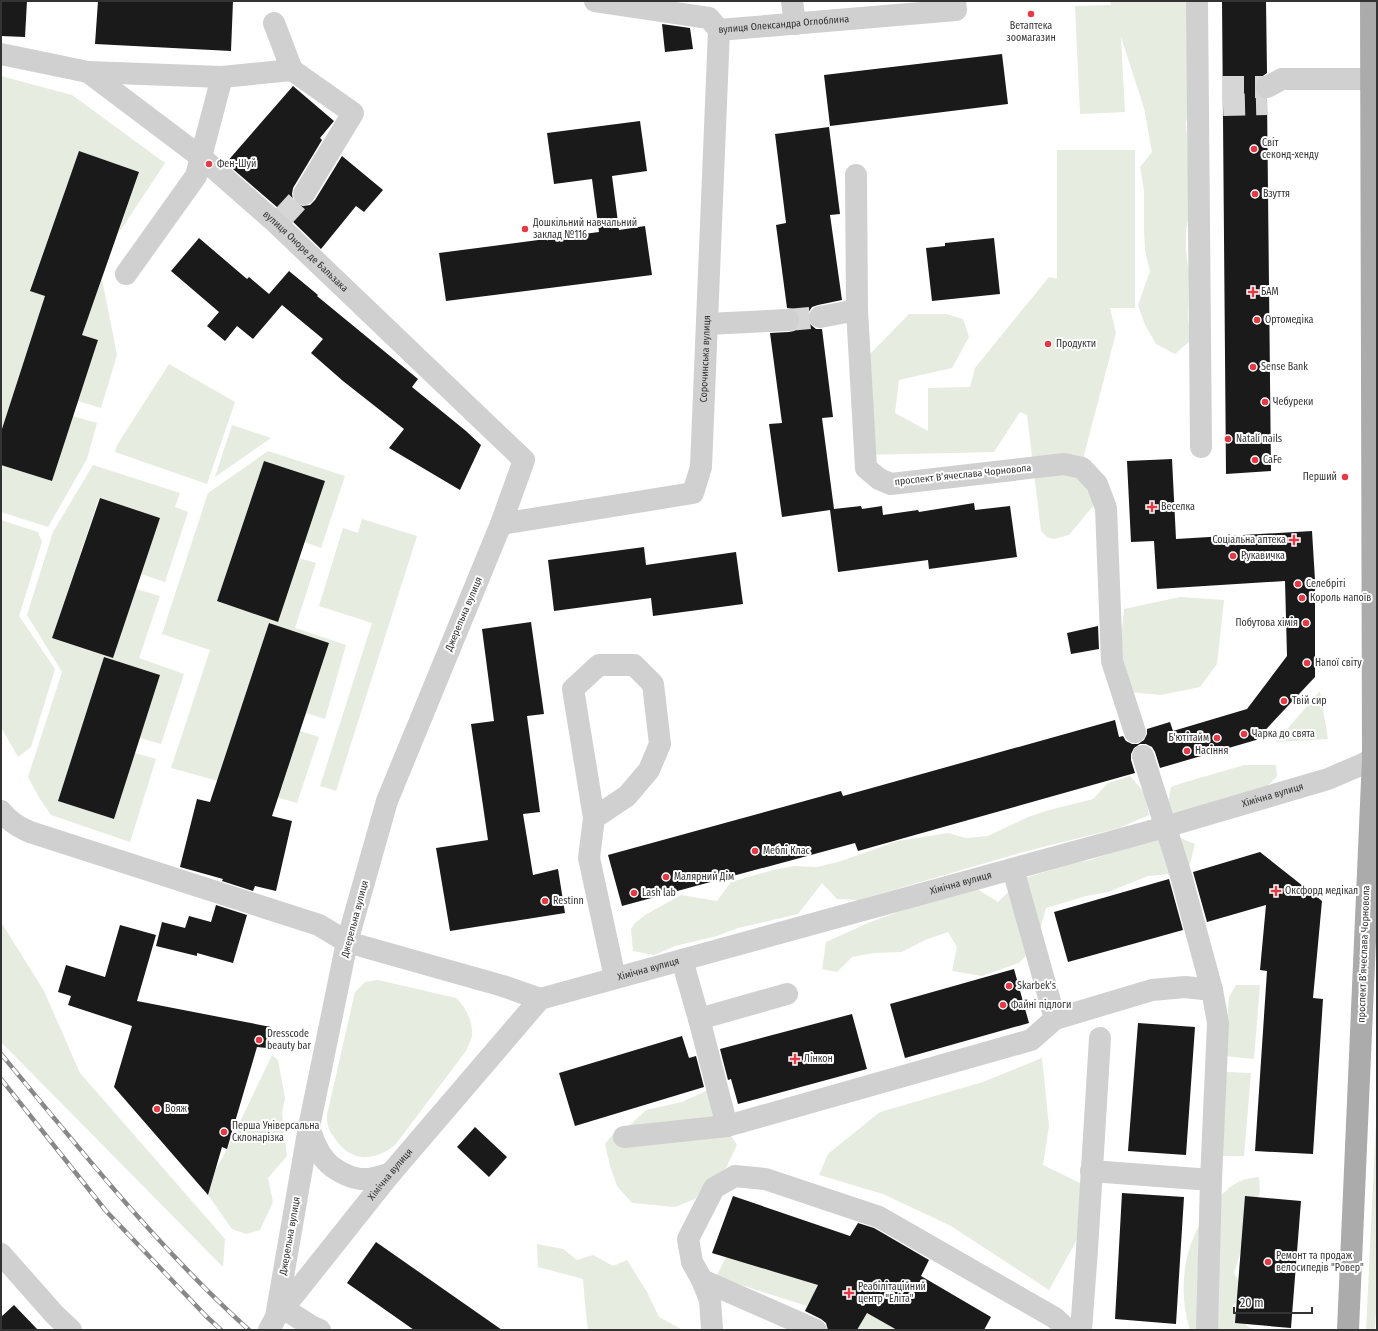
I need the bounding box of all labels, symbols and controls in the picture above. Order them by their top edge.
marker: Ветаптека зоомагазин [1026,9,1036,19]
street label: вулиця Олександра Оглоблина [718,13,850,36]
place label: Ветаптека зоомагазин [1006,20,1056,44]
place label: Світ секонд-хенду [1262,136,1319,161]
marker: Світ секонд-хенду [1249,144,1259,154]
place label: Фен-Шуй [217,158,256,170]
marker: Фен-Шуй [204,159,214,169]
place label: Взуття [1263,188,1290,200]
marker: Взуття [1250,189,1260,199]
street label: вулиця Оноре де Бальзака [260,208,350,295]
place label: Дошкільний навчальний заклад №116 [532,216,637,241]
marker: Дошкільний навчальний заклад №116 [520,224,530,234]
place label: БАМ [1261,286,1279,298]
marker: БАМ [1248,287,1258,297]
place label: Ортомедіка [1265,313,1313,326]
street label: Сорочинська вулиця [698,315,713,403]
marker: Ортомедіка [1252,315,1262,325]
place label: Продукти [1056,338,1096,350]
marker: Продукти [1043,339,1053,349]
place label: Sense Bank [1261,361,1308,373]
marker: Sense Bank [1248,362,1258,372]
place label: Чебуреки [1273,396,1313,408]
marker: Чебуреки [1260,397,1270,407]
place label: Natali nails [1236,433,1282,445]
marker: Natali nails [1223,434,1233,444]
place label: CaFe [1263,454,1282,466]
marker: CaFe [1250,455,1260,465]
street label: проспект Вʼячеслава Чорновола [894,462,1032,488]
place label: Перший [1303,471,1337,483]
marker: Перший [1340,472,1350,482]
marker: Веселка [1146,501,1158,513]
place label: Веселка [1161,501,1195,513]
place label: Соціальна аптека [1212,533,1286,546]
marker: Соціальна аптека [1289,535,1299,545]
place label: Рукавичка [1241,550,1285,562]
marker: Рукавичка [1228,551,1238,561]
street label: Джерельна вулиця [443,575,485,654]
place label: Селебріті [1306,577,1345,590]
marker: Селебріті [1293,579,1303,589]
place label: Король напоїв [1310,592,1371,604]
marker: Король напоїв [1297,593,1307,603]
place label: Побутова хімія [1235,616,1298,629]
marker: Побутова хімія [1301,618,1311,628]
place label: Напої світу [1315,656,1362,669]
marker: Напої світу [1302,658,1312,668]
place label: Твій сир [1292,694,1327,707]
marker: Твій сир [1279,696,1289,706]
place label: Чарка до свята [1252,728,1315,740]
marker: Чарка до свята [1239,729,1249,739]
place label: Б'ютітайм [1169,731,1209,744]
marker: Б'ютітайм [1212,733,1222,743]
place label: Насіння [1195,744,1228,757]
marker: Насіння [1182,746,1192,756]
street label: Хімічна вулиця [1240,781,1305,810]
place label: Меблі Клас [763,844,811,857]
marker: Меблі Клас [750,846,760,856]
street label: Хімічна вулиця [929,869,993,897]
place label: Малярний Дім [674,870,734,883]
marker: Малярний Дім [661,872,671,882]
street label: Джерельна вулиця [339,879,371,960]
place label: Оксфорд медікал [1285,884,1358,897]
marker: Оксфорд медікал [1270,885,1282,897]
street label: проспект Вʼячеслава Чорновола [1356,885,1372,1023]
place label: Lash lab [642,887,676,899]
marker: Lash lab [629,888,639,898]
place label: Restinn [553,895,584,907]
marker: Restinn [540,896,550,906]
street label: Хімічна вулиця [616,955,681,983]
place label: Skarbek's [1017,980,1056,992]
marker: Skarbek's [1004,981,1014,991]
place label: Файні підлоги [1011,998,1071,1011]
marker: Файні підлоги [998,1000,1008,1010]
place label: Dresscode beauty bar [267,1028,311,1052]
marker: Dresscode beauty bar [254,1035,264,1045]
place label: Лінкон [804,1052,833,1065]
marker: Лінкон [789,1053,801,1065]
place label: Вояж [165,1103,188,1115]
marker: Вояж [152,1104,162,1114]
place label: Перша Універсальна Склонарізка [232,1119,320,1144]
marker: Перша Універсальна Склонарізка [219,1127,229,1137]
street label: Хімічна вулиця [366,1146,415,1203]
street label: Джерельна вулиця [277,1196,303,1277]
place label: Ремонт та продаж велосипедів "Ровер" [1276,1250,1364,1274]
marker: Ремонт та продаж велосипедів "Ровер" [1263,1257,1273,1267]
place label: Реабілітаційний центр "Еліта" [858,1280,926,1305]
marker: Реабілітаційний центр "Еліта" [843,1287,855,1299]
scale bar [1234,1289,1312,1315]
text: 20 m [1240,1296,1264,1310]

